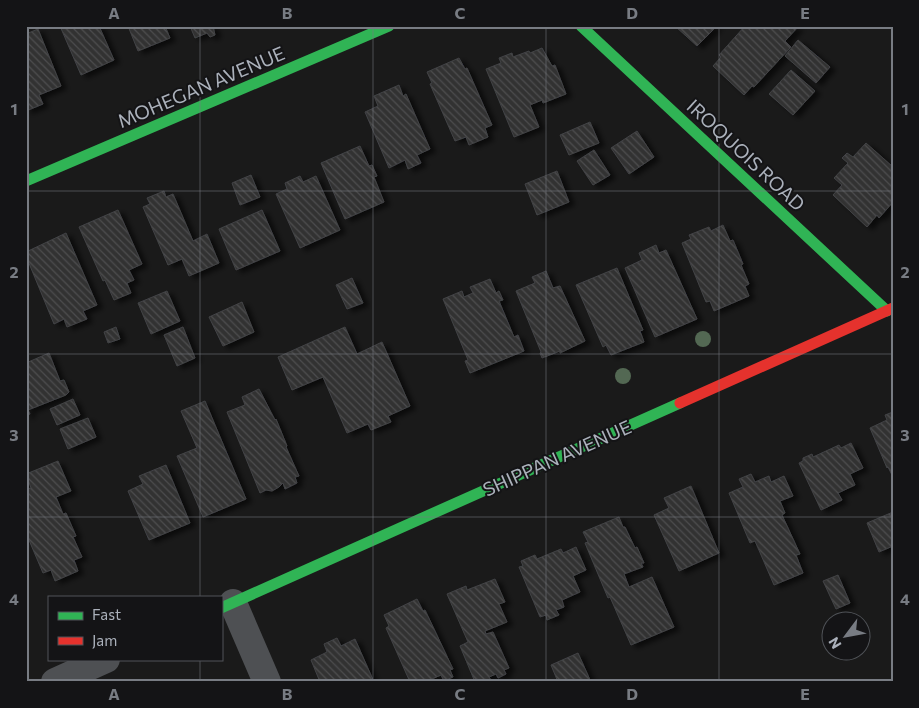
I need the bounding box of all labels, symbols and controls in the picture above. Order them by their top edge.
text: A [108,3,120,22]
text: B [282,3,293,22]
text: C [455,3,466,22]
text: D [626,3,638,22]
text: E [800,3,810,22]
street label: MOHEGAN AVENUE [114,41,288,132]
street label: IROQUOIS ROAD [683,94,810,215]
text: 1 [10,99,18,118]
text: 1 [901,99,909,118]
text: 2 [9,262,19,281]
text: 2 [900,262,910,281]
street label: SHIPPAN AVENUE [479,414,635,501]
text: 3 [9,425,19,444]
text: 3 [900,425,910,444]
text: 4 [9,589,19,608]
text: 4 [900,589,910,608]
legend [48,596,222,660]
text: Fast [92,605,121,623]
north arrow [822,610,872,660]
text: Jam [92,631,117,649]
text: N [825,634,845,652]
text: A [108,684,120,703]
text: B [282,684,293,703]
text: C [455,684,466,703]
text: D [626,684,638,703]
text: E [800,684,810,703]

